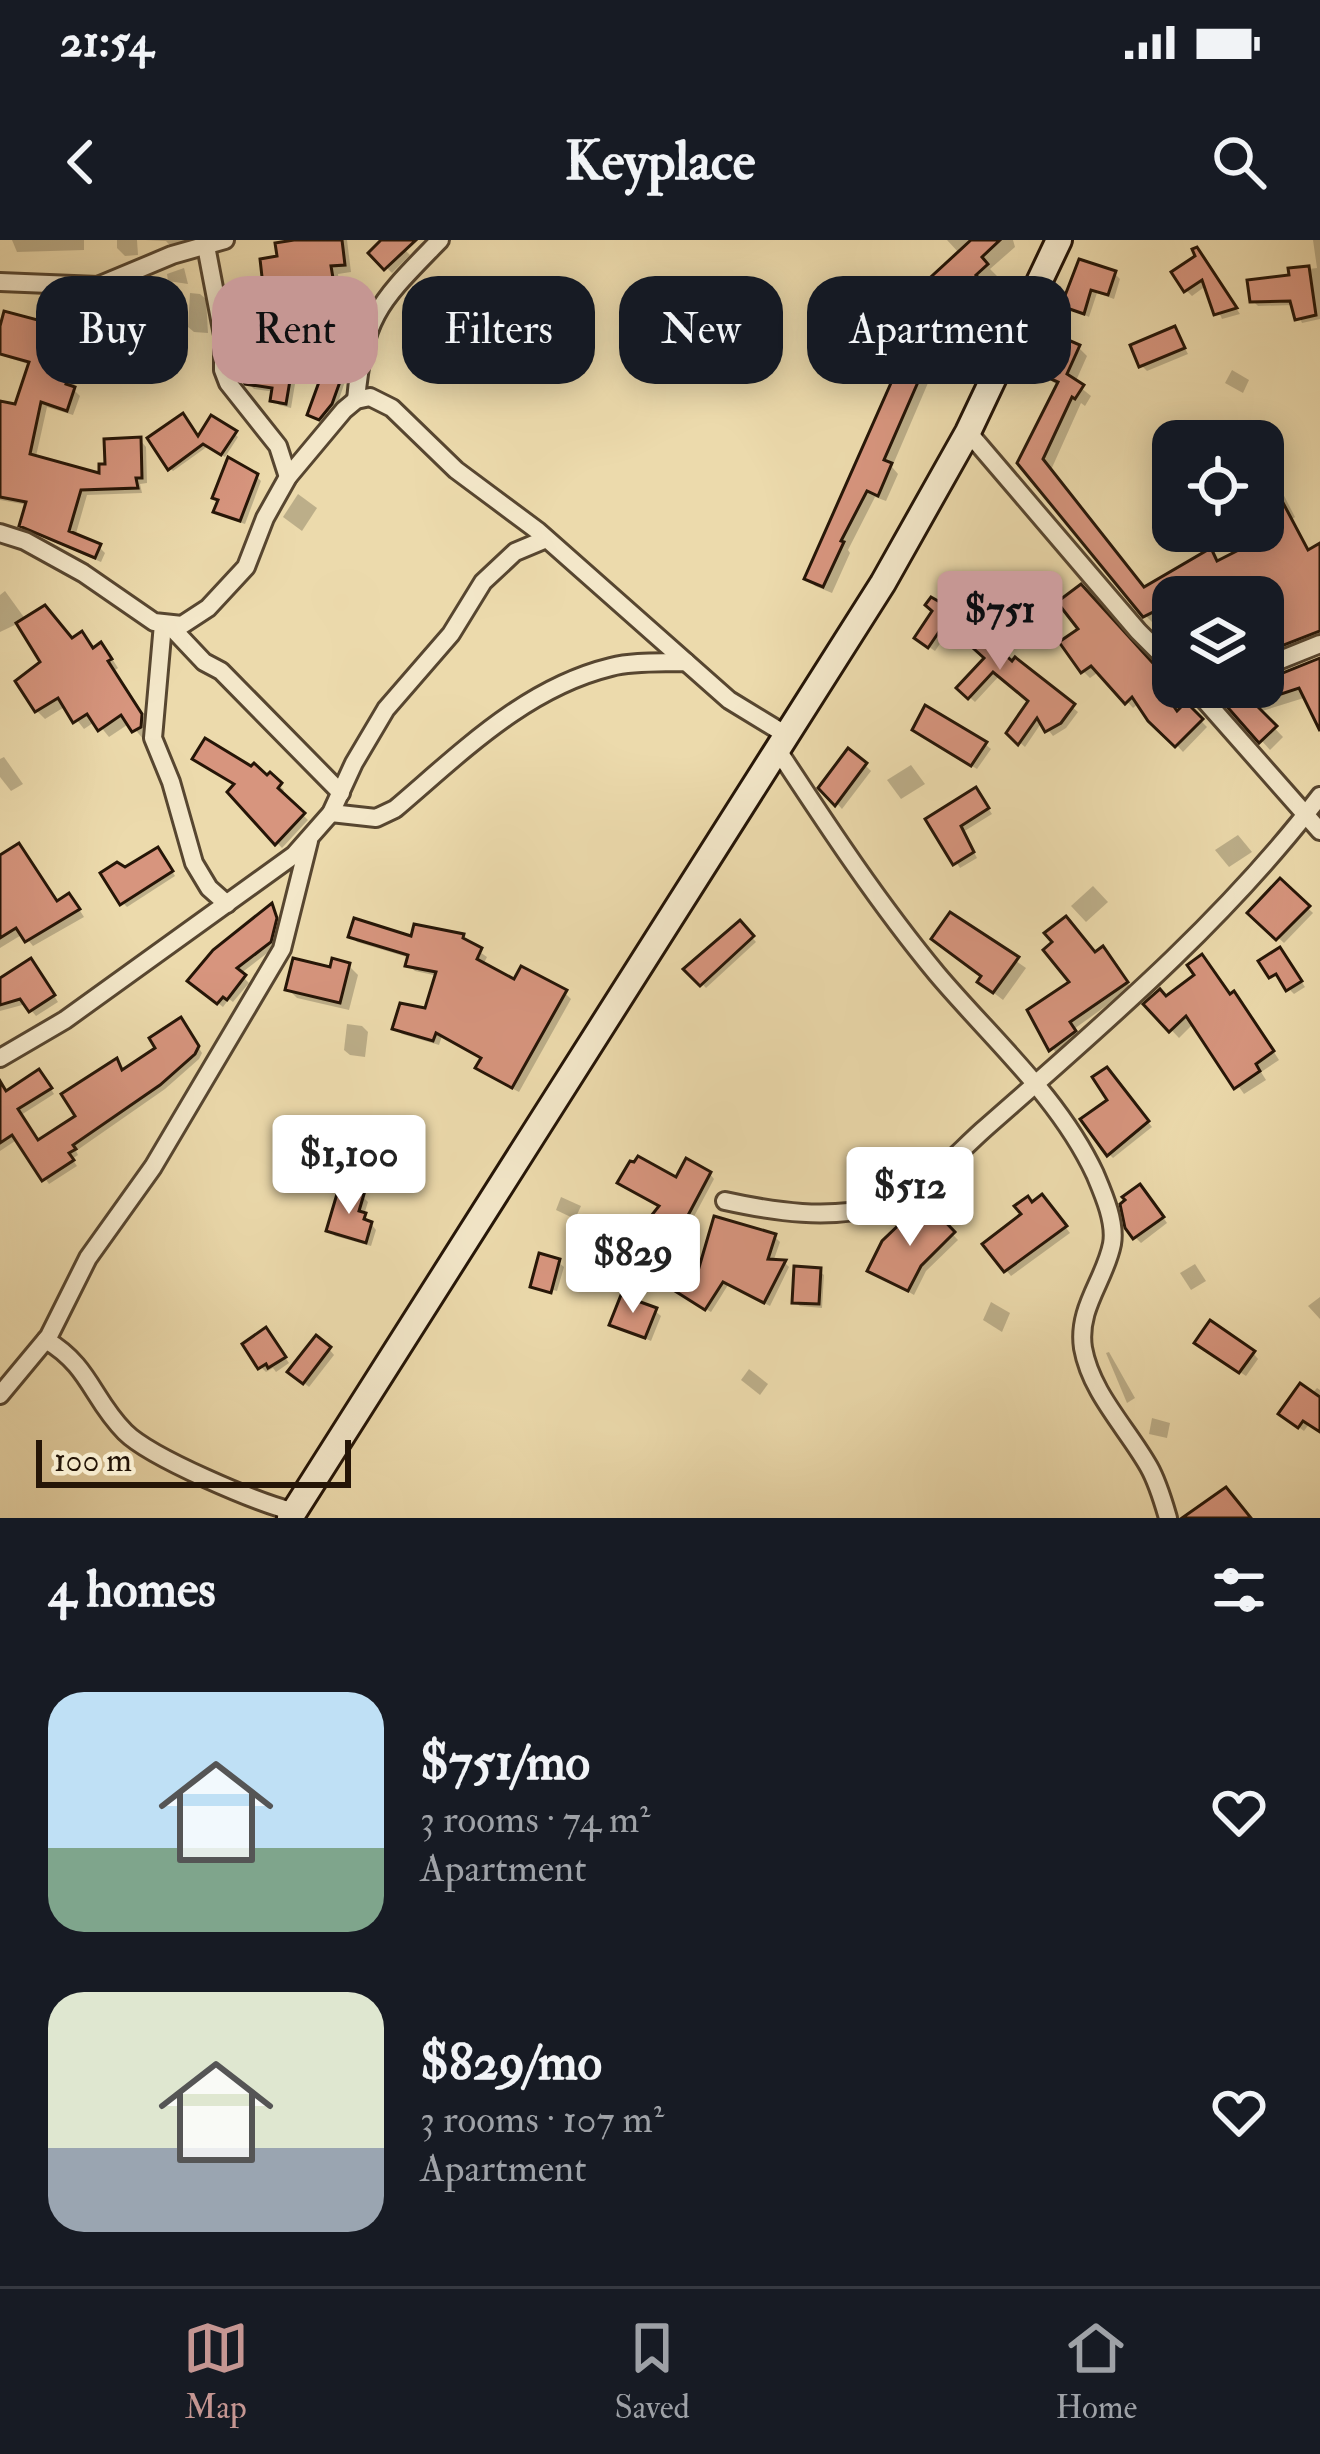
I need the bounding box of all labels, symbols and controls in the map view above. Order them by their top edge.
text: 21:54 [60,14,153,70]
text: Keyplace [565,128,755,196]
icon: back [48,129,114,195]
icon: search [1206,129,1272,195]
chip: Buy [36,276,188,384]
chip: Rent [212,276,378,384]
chip: Filters [402,276,595,384]
chip: New [619,276,783,384]
chip: Apartment [807,276,1071,384]
map controls [1152,420,1284,708]
button: locate [1152,420,1284,552]
pin: $751 [929,571,1071,673]
button: layers [1152,576,1284,708]
text: $751 [964,585,1036,634]
pin: $1,100 [251,1115,447,1217]
text: $1,100 [300,1129,398,1178]
pin: $512 [839,1147,981,1249]
text: $512 [874,1161,946,1210]
pin: $829 [562,1214,704,1316]
text: $829 [593,1228,673,1277]
scale bar [36,1434,351,1487]
text: 100 m [54,1440,132,1481]
icon: filters [1206,1557,1272,1623]
text: 4 homes [48,1558,216,1622]
text: $751/mo [420,1731,590,1795]
icon: home [144,1740,288,1884]
icon: heart [1206,1779,1272,1845]
text: 3 rooms · 74 m² [420,1795,650,1844]
text: Apartment [420,1844,587,1893]
text: $829/mo [420,2031,602,2095]
icon: home [144,2040,288,2184]
icon: heart [1206,2079,1272,2145]
text: 3 rooms · 107 m² [420,2095,664,2144]
text: Apartment [420,2144,587,2193]
tab: Map [183,2315,249,2428]
tab: Saved [614,2315,690,2428]
tab: Home [1055,2315,1137,2428]

